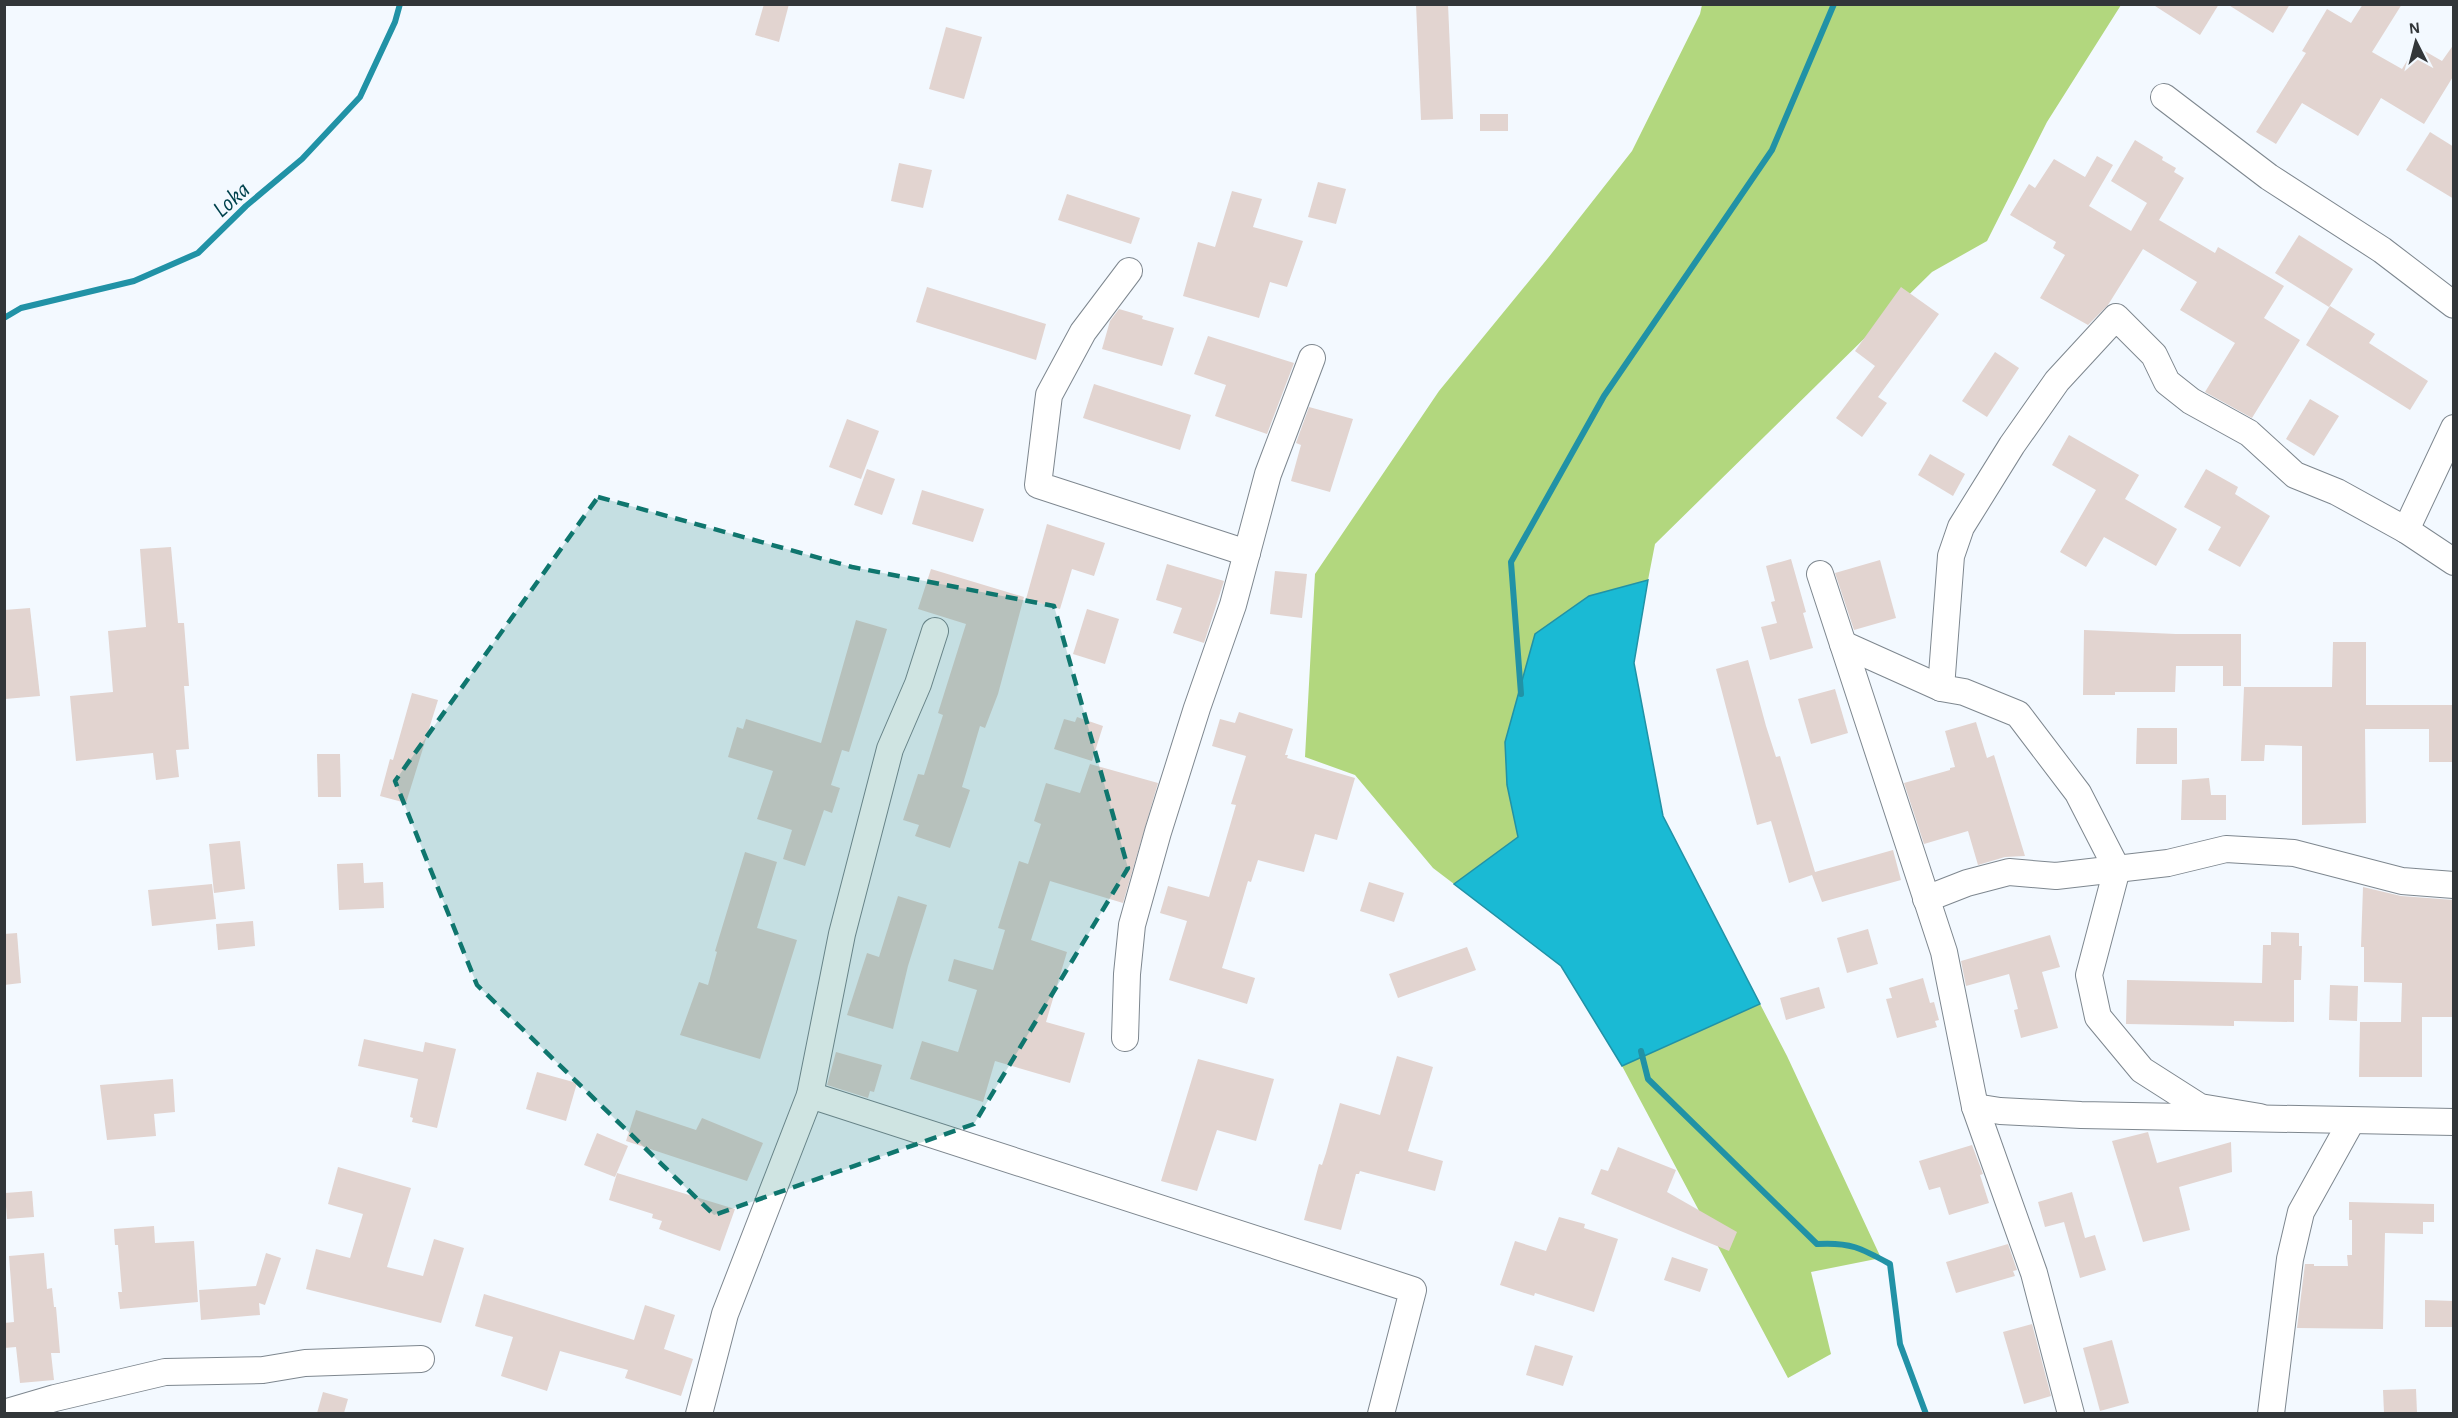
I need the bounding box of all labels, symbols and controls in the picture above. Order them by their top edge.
north arrow [2386,12,2446,72]
text: N [2408,20,2421,37]
water label: Loka [209,177,255,222]

